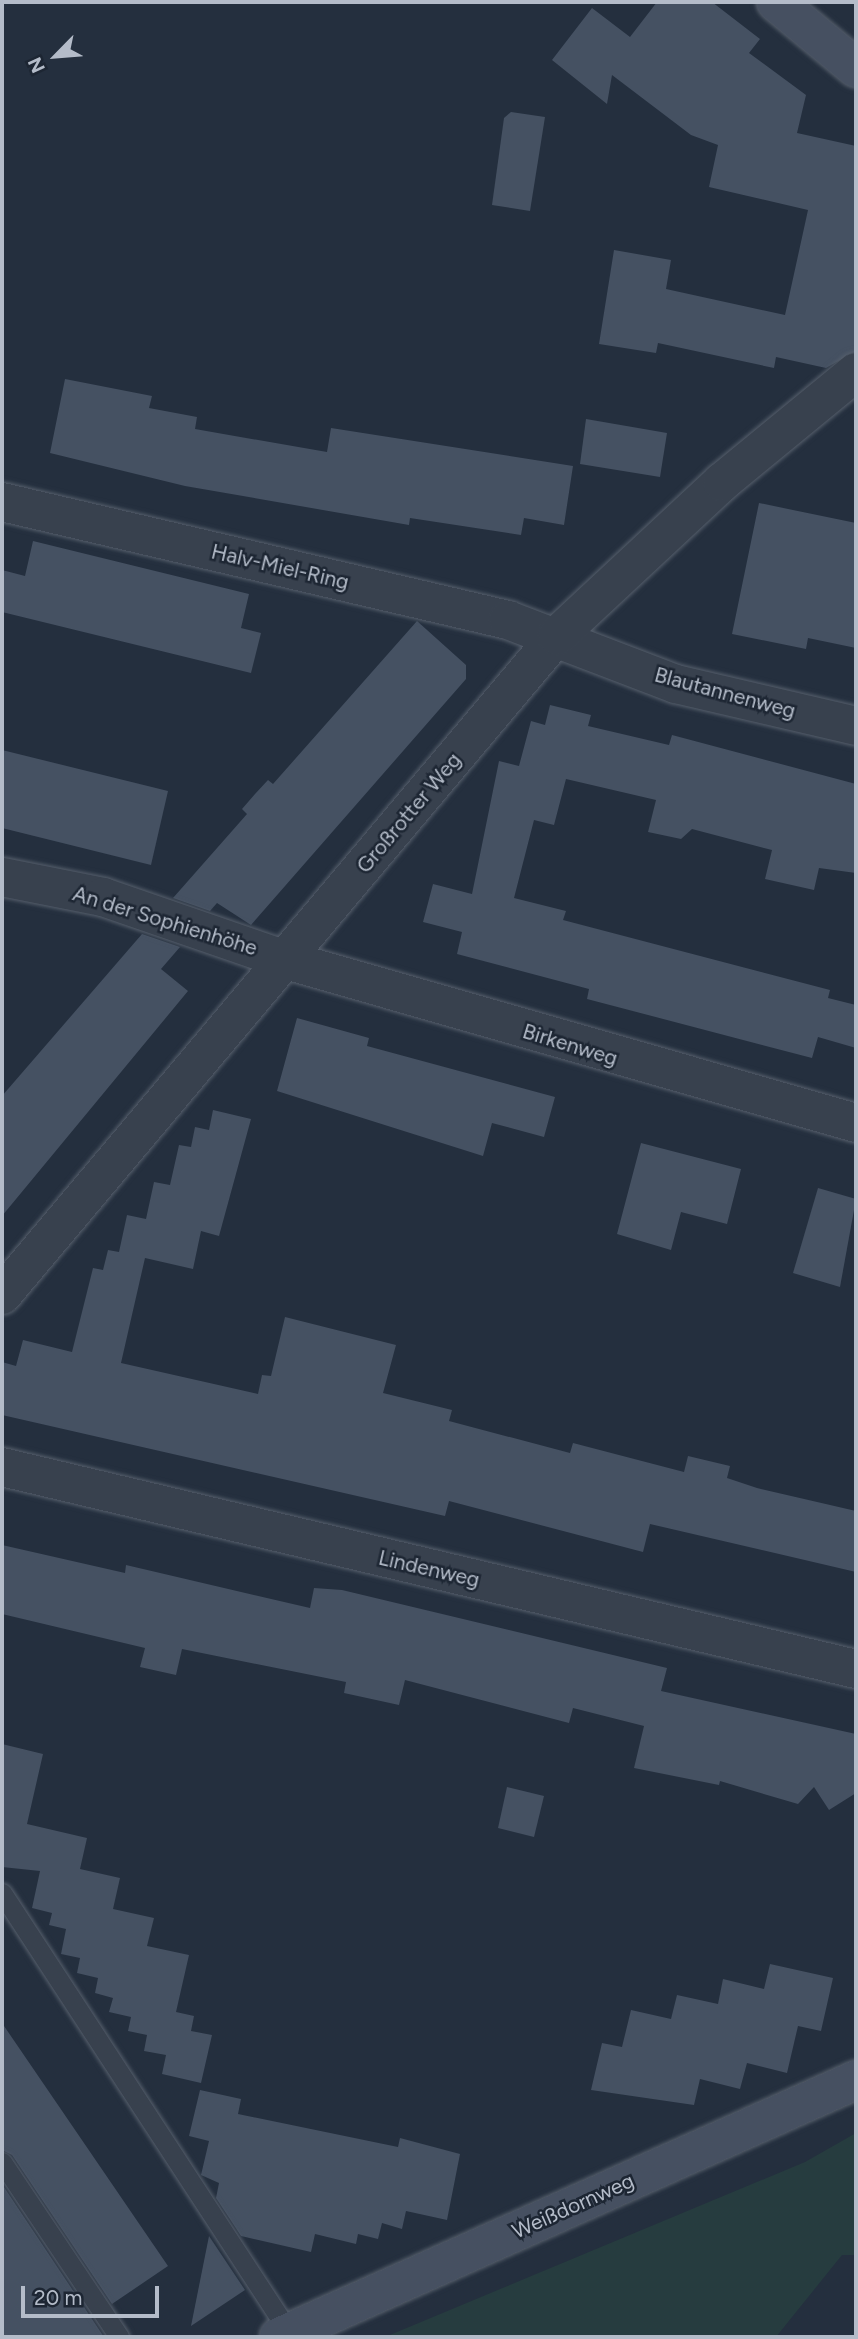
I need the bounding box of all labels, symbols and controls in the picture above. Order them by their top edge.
north arrow [21,21,91,91]
text: N [23,54,50,77]
street label: Halv-Miel-Ring [209,539,351,595]
street label: Blautannenweg [652,662,798,724]
street label: Großrotter Weg [351,748,467,878]
street label: An der Sophienhöhe [70,881,260,961]
street label: Birkenweg [520,1019,620,1071]
street label: Lindenweg [376,1545,482,1593]
street label: Weißdornweg [508,2168,638,2244]
scale bar [24,2272,163,2316]
text: 20 m [34,2285,82,2310]

